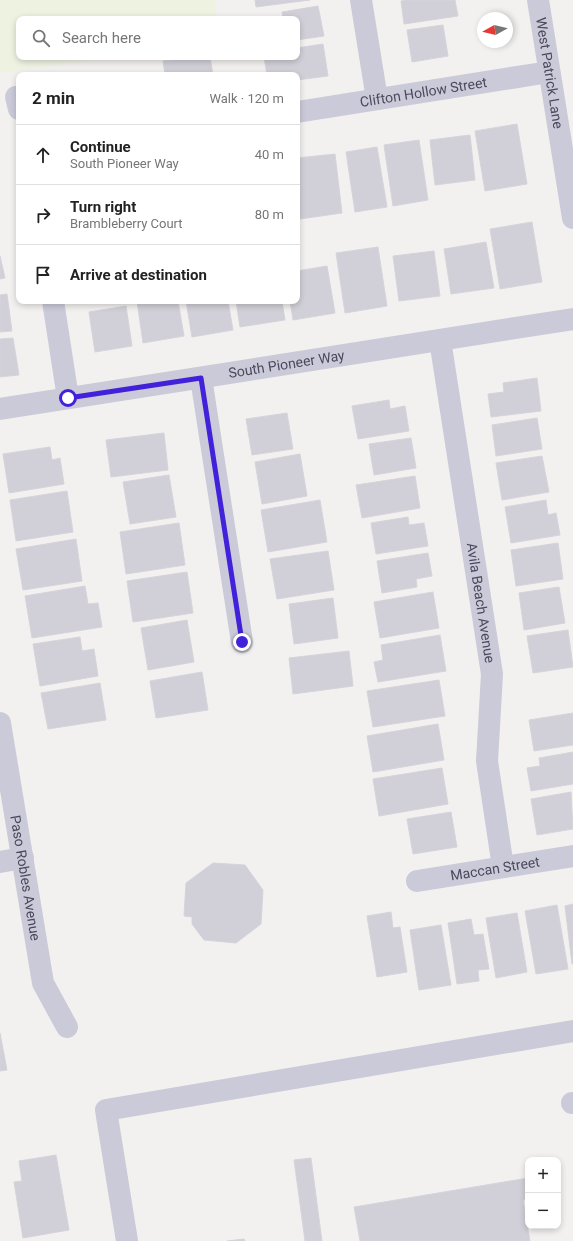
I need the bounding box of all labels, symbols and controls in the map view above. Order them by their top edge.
north arrow [477,12,513,48]
search box [16,16,300,60]
street label: West Patrick Lane [533,16,567,130]
icon: search [30,27,52,49]
text: Search here [62,29,141,47]
street label: Clifton Hollow Street [359,74,488,110]
text: 2 min [32,88,75,108]
text: Walk · 120 m [209,91,284,106]
text: Continue [70,138,131,156]
icon: ahead [32,144,54,166]
text: 40 m [255,147,284,162]
text: South Pioneer Way [70,156,179,171]
text: Turn right [70,198,136,216]
icon: right [32,204,54,226]
text: 80 m [255,207,284,222]
text: Brambleberry Court [70,216,183,231]
icon: arrive [32,264,54,286]
text: Arrive at destination [70,266,207,284]
street label: South Pioneer Way [227,347,346,381]
route start [59,389,77,407]
street label: Avila Beach Avenue [464,541,498,664]
route end [233,633,251,651]
street label: Paso Robles Avenue [7,814,44,942]
street label: Maccan Street [449,853,541,884]
map controls [525,1157,561,1229]
button: + [525,1157,561,1193]
button: − [525,1193,561,1229]

